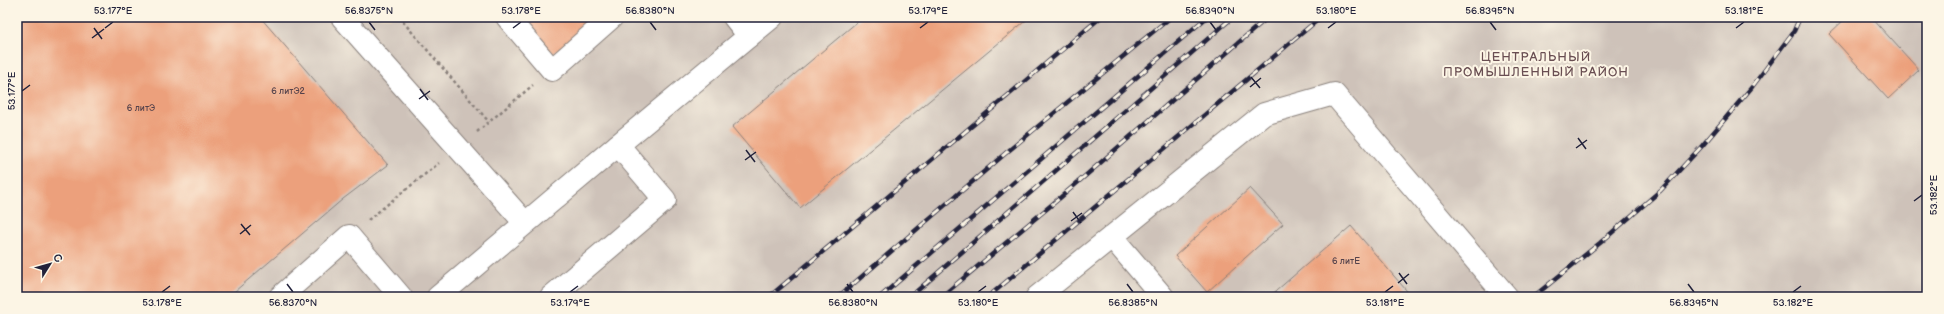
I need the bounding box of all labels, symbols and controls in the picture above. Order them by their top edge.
text: 53.177°E [94,5,133,17]
text: 56.8375°N [345,5,393,17]
text: 53.178°E [501,5,541,17]
text: 56.8380°N [625,5,675,17]
text: 53.179°E [908,5,948,17]
text: 56.8390°N [1185,5,1235,17]
text: 53.180°E [1316,5,1357,17]
text: 56.8395°N [1465,5,1515,17]
text: 53.181°E [1725,5,1764,17]
district label: ЦЕНТРАЛЬНЫЙ ПРОМЫШЛЕННЫЙ РАЙОН [1443,49,1629,80]
text: 53.177°E [6,71,18,110]
house number: 6 литЭ2 [271,86,306,97]
house number: 6 литЭ [127,103,155,114]
text: 53.182°E [1928,174,1940,215]
north arrow [30,244,70,284]
text: С [50,251,65,266]
house number: 6 литЕ [1332,256,1360,267]
text: 53.178°E [142,297,182,309]
text: 56.8370°N [269,297,317,309]
text: 53.179°E [550,297,590,309]
text: 56.8380°N [828,297,878,309]
text: 53.180°E [958,297,999,309]
text: 56.8385°N [1108,297,1158,309]
text: 53.181°E [1366,297,1405,309]
text: 56.8395°N [1669,297,1719,309]
text: 53.182°E [1773,297,1814,309]

